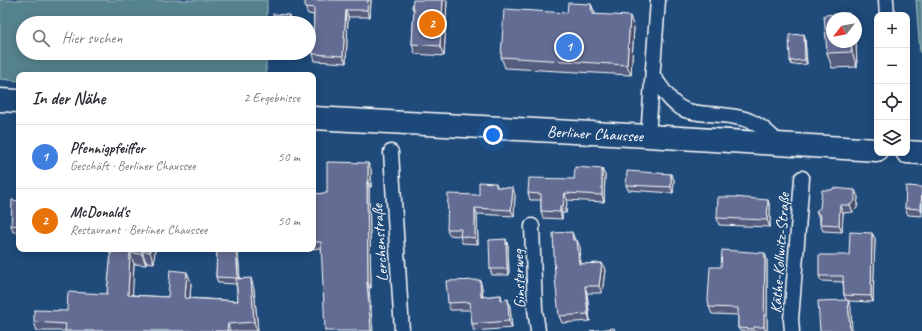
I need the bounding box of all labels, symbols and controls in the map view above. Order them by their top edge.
pin: 2 [419,9,445,39]
north arrow [826,12,862,48]
map controls [874,12,910,156]
button: + [874,12,910,48]
search box [16,16,316,60]
icon: search [30,27,52,49]
text: Hier suchen [62,29,122,48]
pin: 1 [556,32,582,62]
button: − [874,48,910,84]
button: locate [874,84,910,120]
text: In der Nähe [32,88,105,109]
text: 2 Ergebnisse [244,90,300,106]
button: layers [874,120,910,156]
street label: Berliner Chaussee [546,121,645,147]
your location [483,125,503,145]
text: Pfennigpfeiffer [70,139,145,158]
text: 1 [42,149,48,165]
text: 50 m [278,149,300,165]
text: Geschäft · Berliner Chaussee [70,158,195,174]
street label: Käthe-Kollwitz-Straße [766,190,794,314]
street label: Lerchenstraße [367,202,393,282]
text: McDonald's [70,203,129,222]
text: 2 [42,213,48,229]
text: 50 m [278,213,300,229]
text: Restaurant · Berliner Chaussee [70,222,207,238]
street label: Ginsterweg [508,248,530,309]

